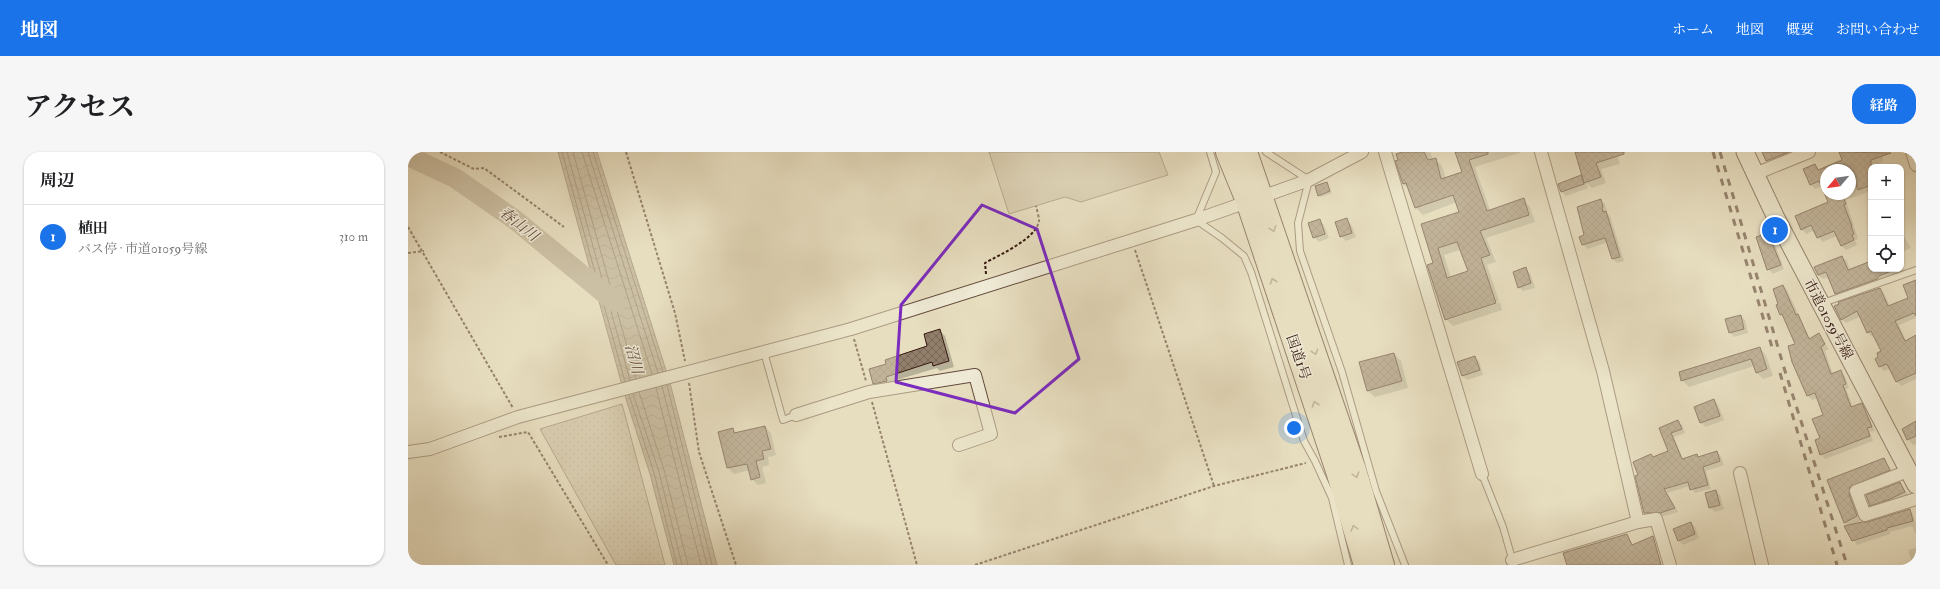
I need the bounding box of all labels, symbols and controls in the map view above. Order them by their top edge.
text: 地図 [20,18,58,42]
text: ホーム [1672,21,1714,38]
text: 地図 [1736,21,1764,38]
text: 概要 [1786,21,1814,38]
text: お問い合わせ [1836,21,1920,38]
button: 経路 [1852,84,1916,124]
text: アクセス [24,90,135,125]
north arrow [1820,164,1856,200]
map controls [1868,164,1904,272]
button: + [1868,164,1904,200]
text: 周辺 [40,170,74,191]
button: − [1868,200,1904,236]
water label: 春山川 [495,203,544,247]
pin: 1 [1762,215,1788,245]
text: 植田 [78,219,108,238]
one-way arrow [1268,225,1277,232]
text: 1 [51,229,55,245]
text: 310 m [339,229,368,245]
button: locate [1868,236,1904,272]
text: バス停 · 市道01059号線 [78,241,207,257]
street label: 市道01059号線 [1800,276,1857,362]
one-way arrow [1269,277,1278,284]
street label: 国道1号 [1283,332,1314,382]
water label: 沼川 [620,342,647,378]
one-way arrow [1310,348,1318,355]
one-way arrow [1311,400,1319,407]
your location [1284,418,1304,438]
one-way arrow [1351,471,1360,478]
one-way arrow [1350,524,1359,531]

